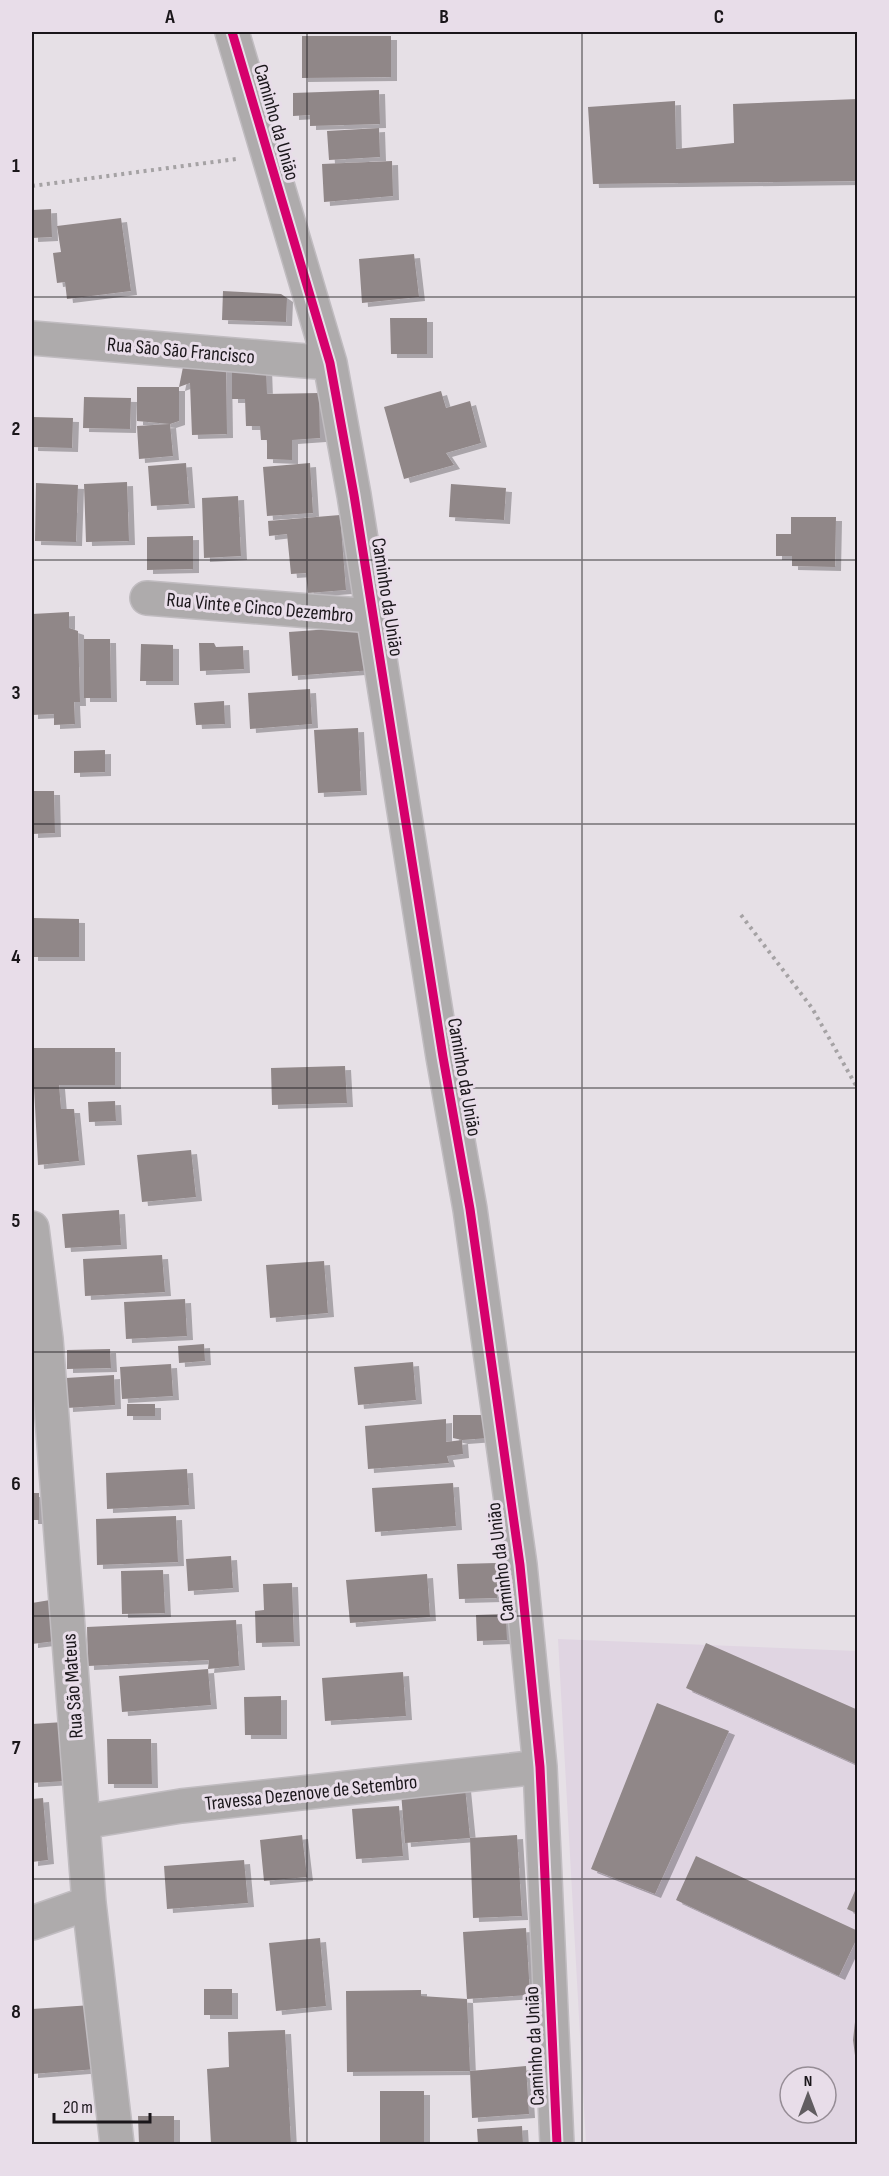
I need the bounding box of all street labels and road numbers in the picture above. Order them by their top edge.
street label: Caminho da União [248,61,304,183]
street label: Rua São São Francisco [106,333,256,369]
street label: Caminho da União [366,536,408,658]
street label: Rua Vinte e Cinco Dezembro [166,588,354,628]
street label: Caminho da União [442,1016,486,1138]
street label: Caminho da União [482,1501,520,1623]
street label: Rua São Mateus [57,1633,89,1739]
street label: Travessa Dezenove de Setembro [204,1770,419,1816]
street label: Caminho da União [520,1986,550,2106]

